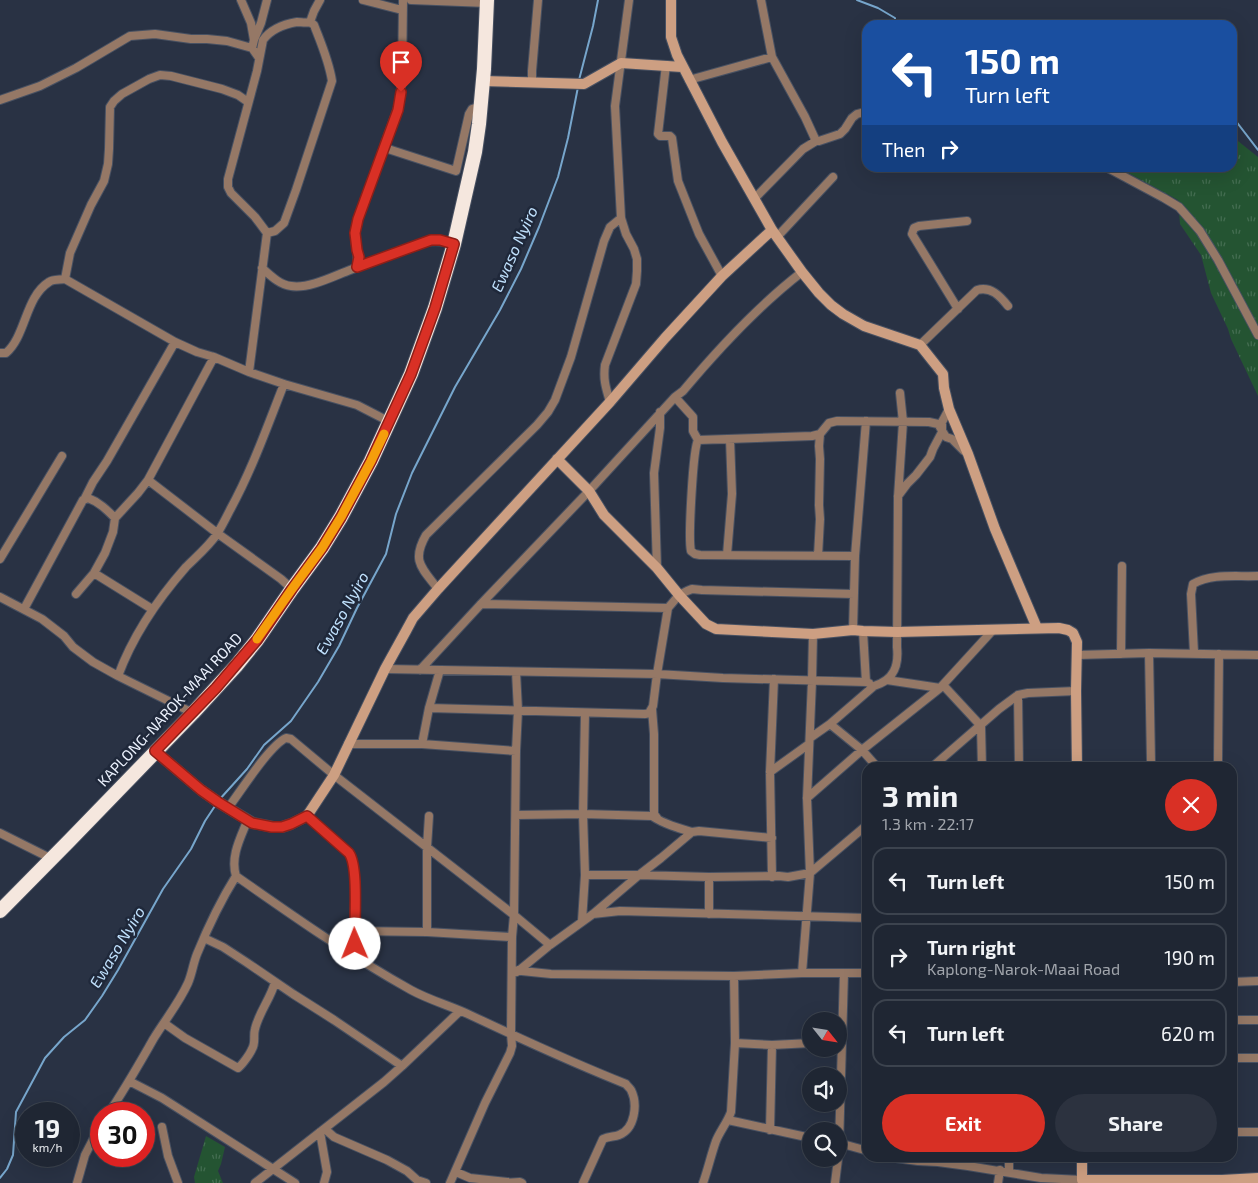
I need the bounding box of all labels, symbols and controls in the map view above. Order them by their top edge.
text: 150 m [965,39,1060,81]
icon: left [882,40,947,105]
pin [380,41,422,92]
icon: arrive [387,48,415,76]
text: Turn left [965,81,1050,107]
icon: right [935,135,963,163]
text: Then [882,138,925,161]
water label: Ewaso Nyiro [486,203,542,295]
water label: Ewaso Nyiro [311,568,373,658]
street label: KAPLONG-NAROK-MAAI ROAD [93,629,245,790]
text: 3 min [882,777,958,813]
button: close [1165,779,1217,831]
text: 1.3 km · 22:17 [882,814,974,833]
icon: left [884,867,912,895]
text: Turn left [927,870,1004,893]
text: 150 m [1165,870,1215,893]
water label: Ewaso Nyiro [85,903,149,991]
position arrow [328,917,380,969]
text: Turn right [927,936,1015,959]
icon: right [884,943,912,971]
text: 190 m [1164,946,1215,969]
text: Kaplong-Narok-Maai Road [927,959,1120,978]
north arrow [802,1012,848,1058]
map controls [802,1012,847,1167]
icon: left [884,1019,912,1047]
text: Turn left [927,1022,1004,1045]
text: 620 m [1161,1022,1215,1045]
button: sound [802,1067,847,1112]
button: Exit [882,1094,1045,1152]
button: Share [1055,1094,1217,1152]
speed limit sign: 30 [90,1102,155,1167]
text: 19 [35,1113,60,1143]
button: search [802,1122,847,1167]
text: km/h [33,1140,62,1154]

